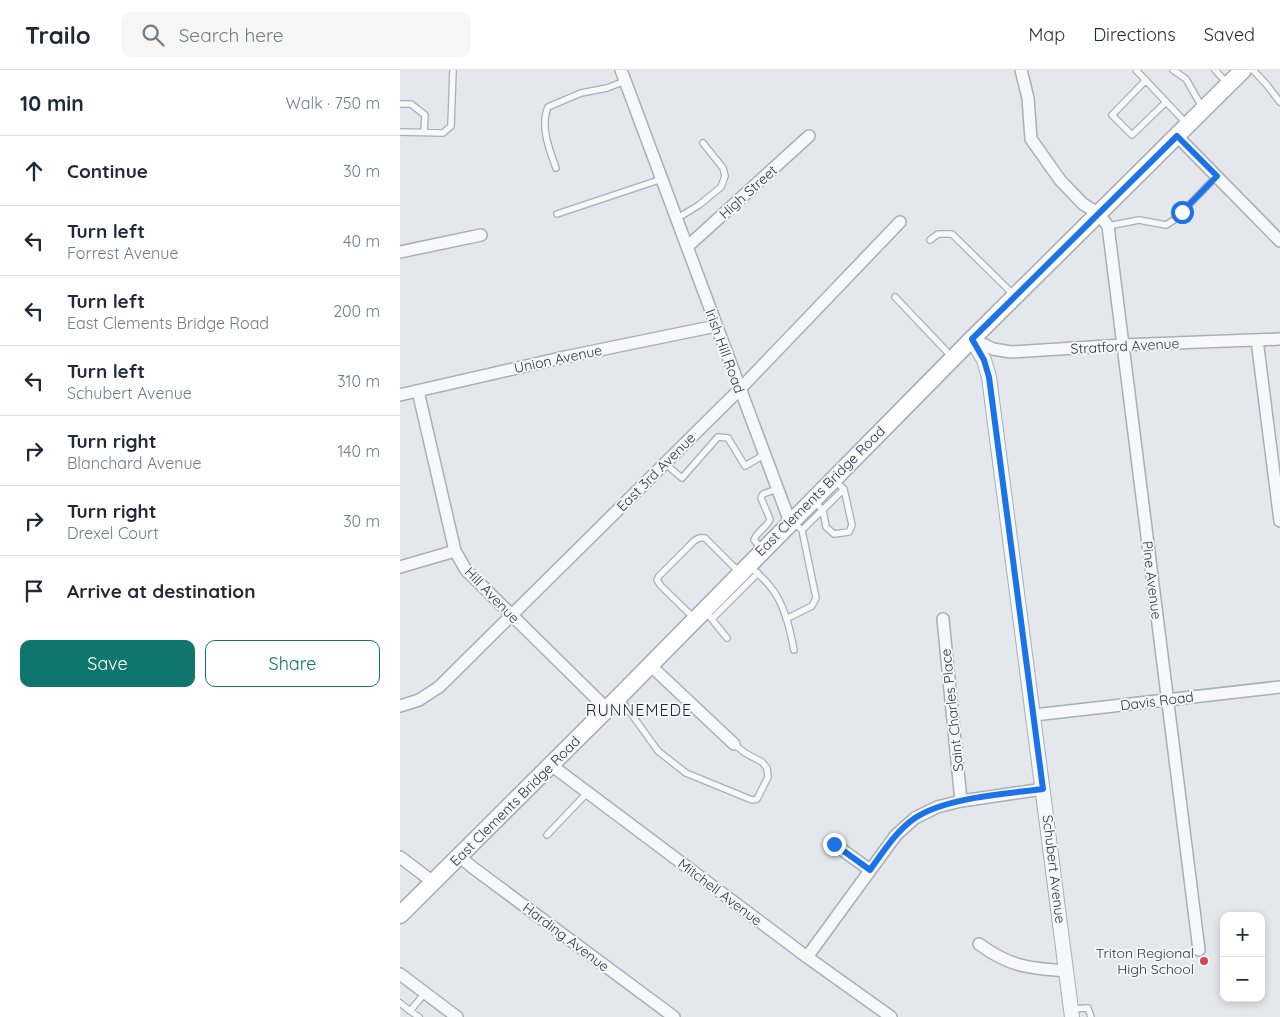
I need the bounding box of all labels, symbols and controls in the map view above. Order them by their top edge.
search box [121,12,471,57]
text: Trailo [25,20,91,50]
icon: search [139,21,167,49]
text: Search here [179,23,284,47]
text: Map [1028,23,1065,46]
text: Directions [1093,23,1176,46]
text: Saved [1204,23,1255,46]
text: 10 min [20,90,84,116]
text: Walk · 750 m [285,93,380,113]
icon: ahead [20,157,48,185]
text: Continue [67,159,148,183]
text: 30 m [343,161,380,181]
street label: High Street [715,161,781,223]
route start [1171,201,1194,224]
text: Turn left [67,219,145,243]
icon: left [20,227,48,255]
text: 40 m [343,231,380,251]
text: Forrest Avenue [67,243,179,263]
text: Turn left [67,289,145,313]
icon: left [20,297,48,325]
text: 200 m [333,301,380,321]
street label: Irish Hill Road [701,306,749,396]
text: East Clements Bridge Road [67,313,269,333]
street label: Stratford Avenue [1070,334,1180,358]
street label: Union Avenue [512,341,604,377]
text: Turn left [67,359,145,383]
icon: left [20,367,48,395]
text: 310 m [337,371,380,391]
text: Schubert Avenue [67,383,192,403]
street label: East Clements Bridge Road [751,422,889,560]
text: Turn right [67,429,156,453]
street label: East 3rd Avenue [613,429,699,515]
icon: right [20,437,48,465]
text: 140 m [337,441,380,461]
text: Blanchard Avenue [67,453,202,473]
text: Turn right [67,499,156,523]
icon: right [20,507,48,535]
text: 30 m [343,511,380,531]
text: Drexel Court [67,523,159,543]
street label: Pine Avenue [1138,540,1166,620]
street label: Hill Avenue [461,563,523,627]
icon: arrive [20,577,48,605]
text: Arrive at destination [67,579,256,603]
button: Save [20,640,195,687]
button: Share [205,640,380,687]
street label: Saint Charles Place [937,648,967,772]
street label: Davis Road [1119,688,1195,714]
district label: RUNNEMEDE [586,700,692,720]
street label: East Clements Bridge Road [446,732,584,870]
street label: Schubert Avenue [1038,814,1070,924]
route end [823,833,846,856]
street label: Mitchell Avenue [674,855,766,929]
street label: Harding Avenue [519,899,613,975]
map controls [1220,912,1265,1002]
button: + [1220,912,1265,957]
place label: Triton Regional High School [1096,944,1194,978]
marker: Triton Regional High School [1198,955,1210,967]
button: − [1220,957,1265,1002]

